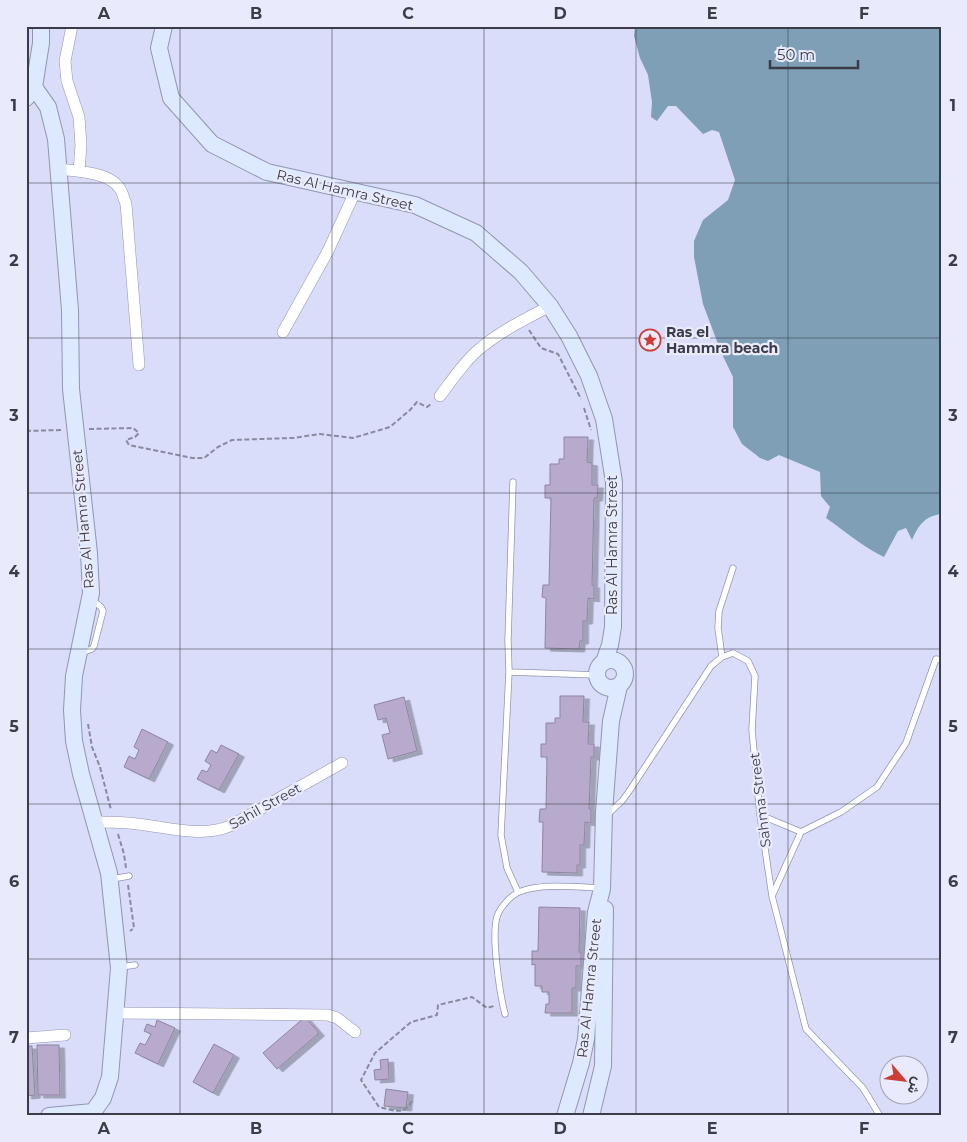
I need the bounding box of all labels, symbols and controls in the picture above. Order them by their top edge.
text: A [97,4,111,23]
text: B [250,4,262,23]
text: C [402,4,414,23]
text: D [553,4,567,23]
text: E [707,4,717,23]
text: F [859,4,869,23]
scale bar [770,38,857,70]
text: 50 m [777,45,815,64]
text: 1 [11,96,17,115]
text: 1 [950,96,956,115]
street label: Ras Al Hamra Street [275,165,416,215]
text: 2 [9,251,19,270]
text: 2 [948,251,958,270]
place label: Ras el Hammra beach [666,323,778,357]
place icon: Ras el Hammra beach [638,328,662,352]
text: 3 [8,406,19,425]
text: 3 [947,406,958,425]
street label: Ras Al Hamra Street [68,448,98,590]
street label: Ras Al Hamra Street [603,475,621,615]
text: 4 [8,562,20,581]
text: 4 [947,562,959,581]
text: 5 [9,717,19,736]
text: 5 [948,717,958,736]
street label: Sahma Street [745,751,775,848]
street label: Sahil Street [226,779,305,833]
text: 6 [9,872,19,891]
text: 6 [948,872,958,891]
street label: Ras Al Hamra Street [573,917,605,1059]
text: 7 [9,1028,19,1047]
text: 7 [948,1028,958,1047]
north arrow [880,1054,930,1104]
text: ش [904,1074,927,1098]
text: A [97,1119,111,1138]
text: B [250,1119,262,1138]
text: C [402,1119,414,1138]
text: D [553,1119,567,1138]
text: E [707,1119,717,1138]
text: F [859,1119,869,1138]

